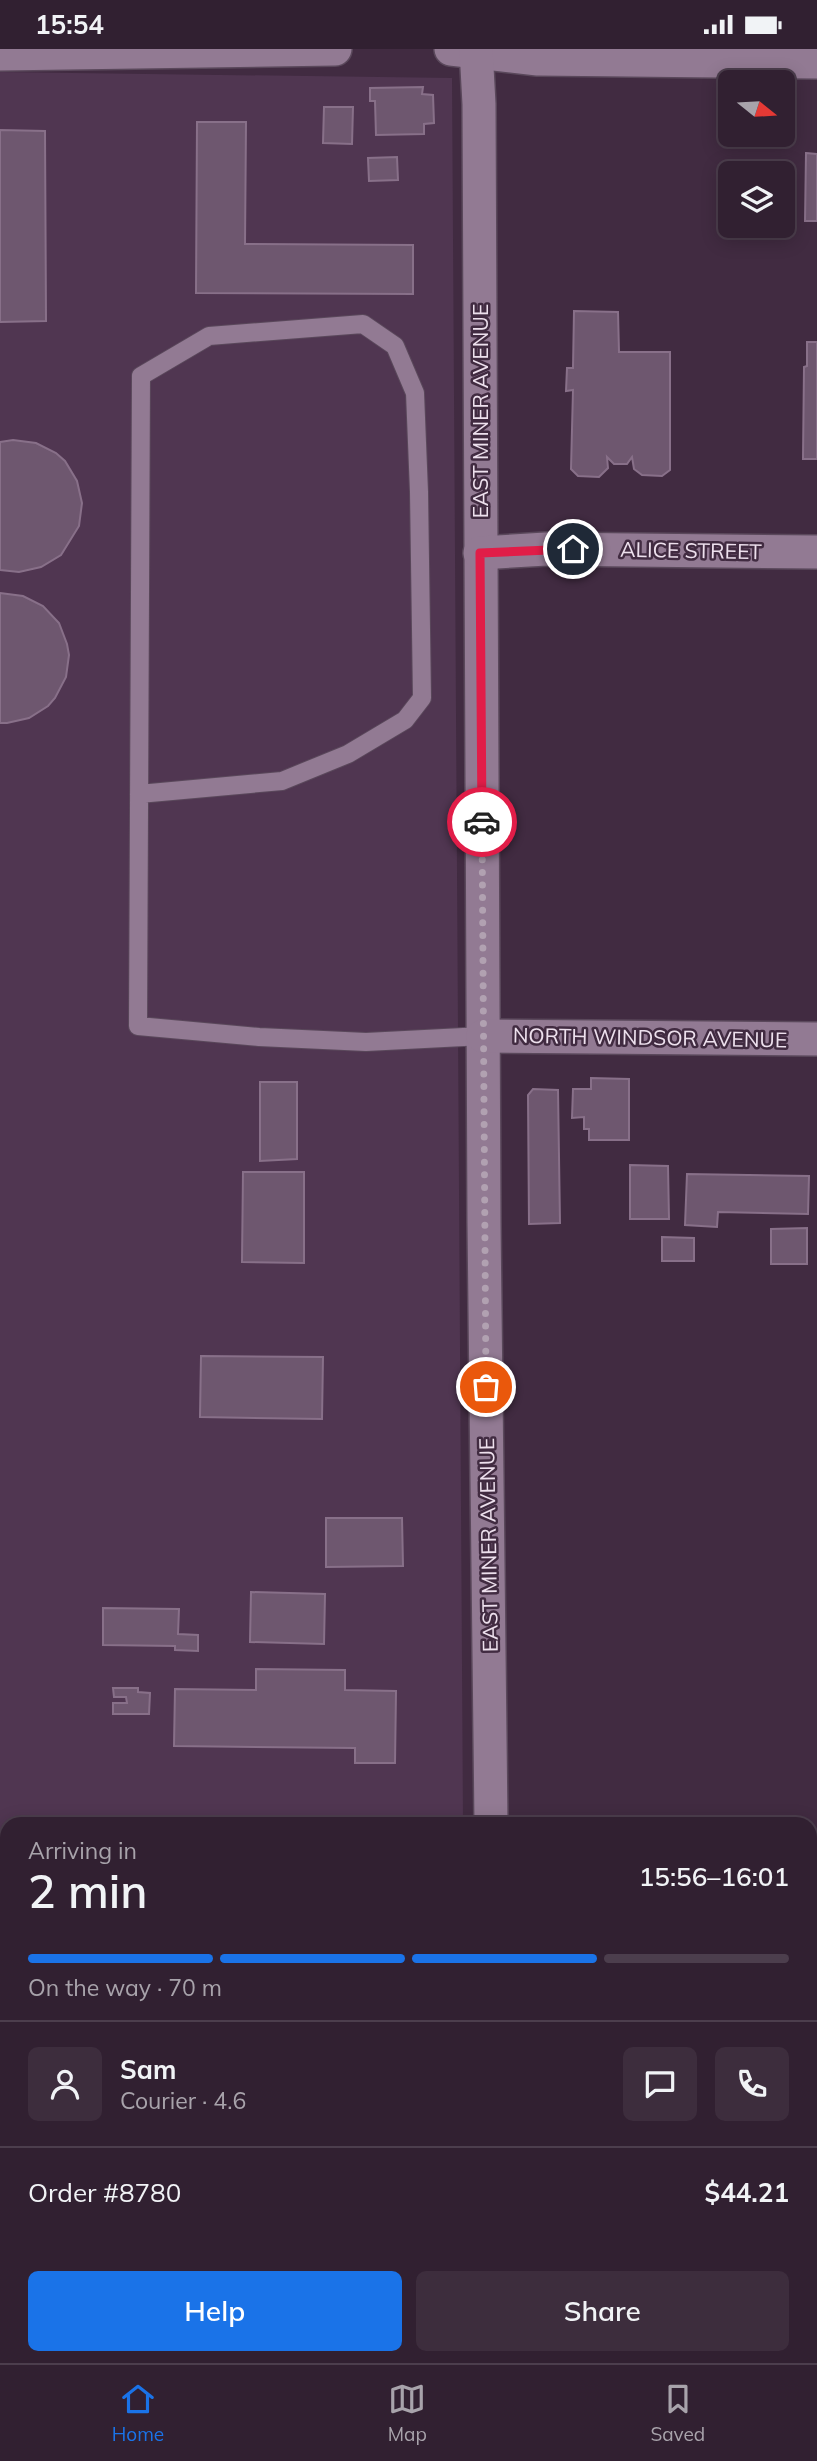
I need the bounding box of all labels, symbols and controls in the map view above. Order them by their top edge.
text: 15:54 [35,8,104,41]
north arrow [718,70,794,147]
map controls [718,70,795,238]
button: layers [718,161,795,238]
street label: EAST MINER AVENUE [467,304,493,518]
pin [543,519,603,579]
icon: home [554,530,592,568]
street label: ALICE STREET [620,536,762,564]
courier [447,787,517,857]
icon: car [463,803,501,841]
street label: NORTH WINDSOR AVENUE [513,1022,787,1052]
pin [456,1357,516,1417]
icon: bag [467,1368,505,1406]
street label: EAST MINER AVENUE [473,1438,503,1652]
text: Arriving in [28,1836,137,1865]
text: 15:56–16:01 [639,1860,789,1893]
text: 2 min [28,1862,147,1920]
text: On the way · 70 m [28,1973,222,2002]
button: person [28,2047,102,2121]
button: chat [623,2047,697,2121]
button: phone [715,2047,789,2121]
text: Sam [120,2053,176,2086]
text: Courier · 4.6 [120,2086,246,2115]
text: Order #8780 [28,2176,181,2209]
text: $44.21 [705,2176,789,2209]
button: Help [28,2271,402,2351]
button: Share [416,2271,789,2351]
tab: Home [112,2380,164,2446]
tab: Map [388,2380,427,2446]
tab: Saved [650,2380,705,2446]

